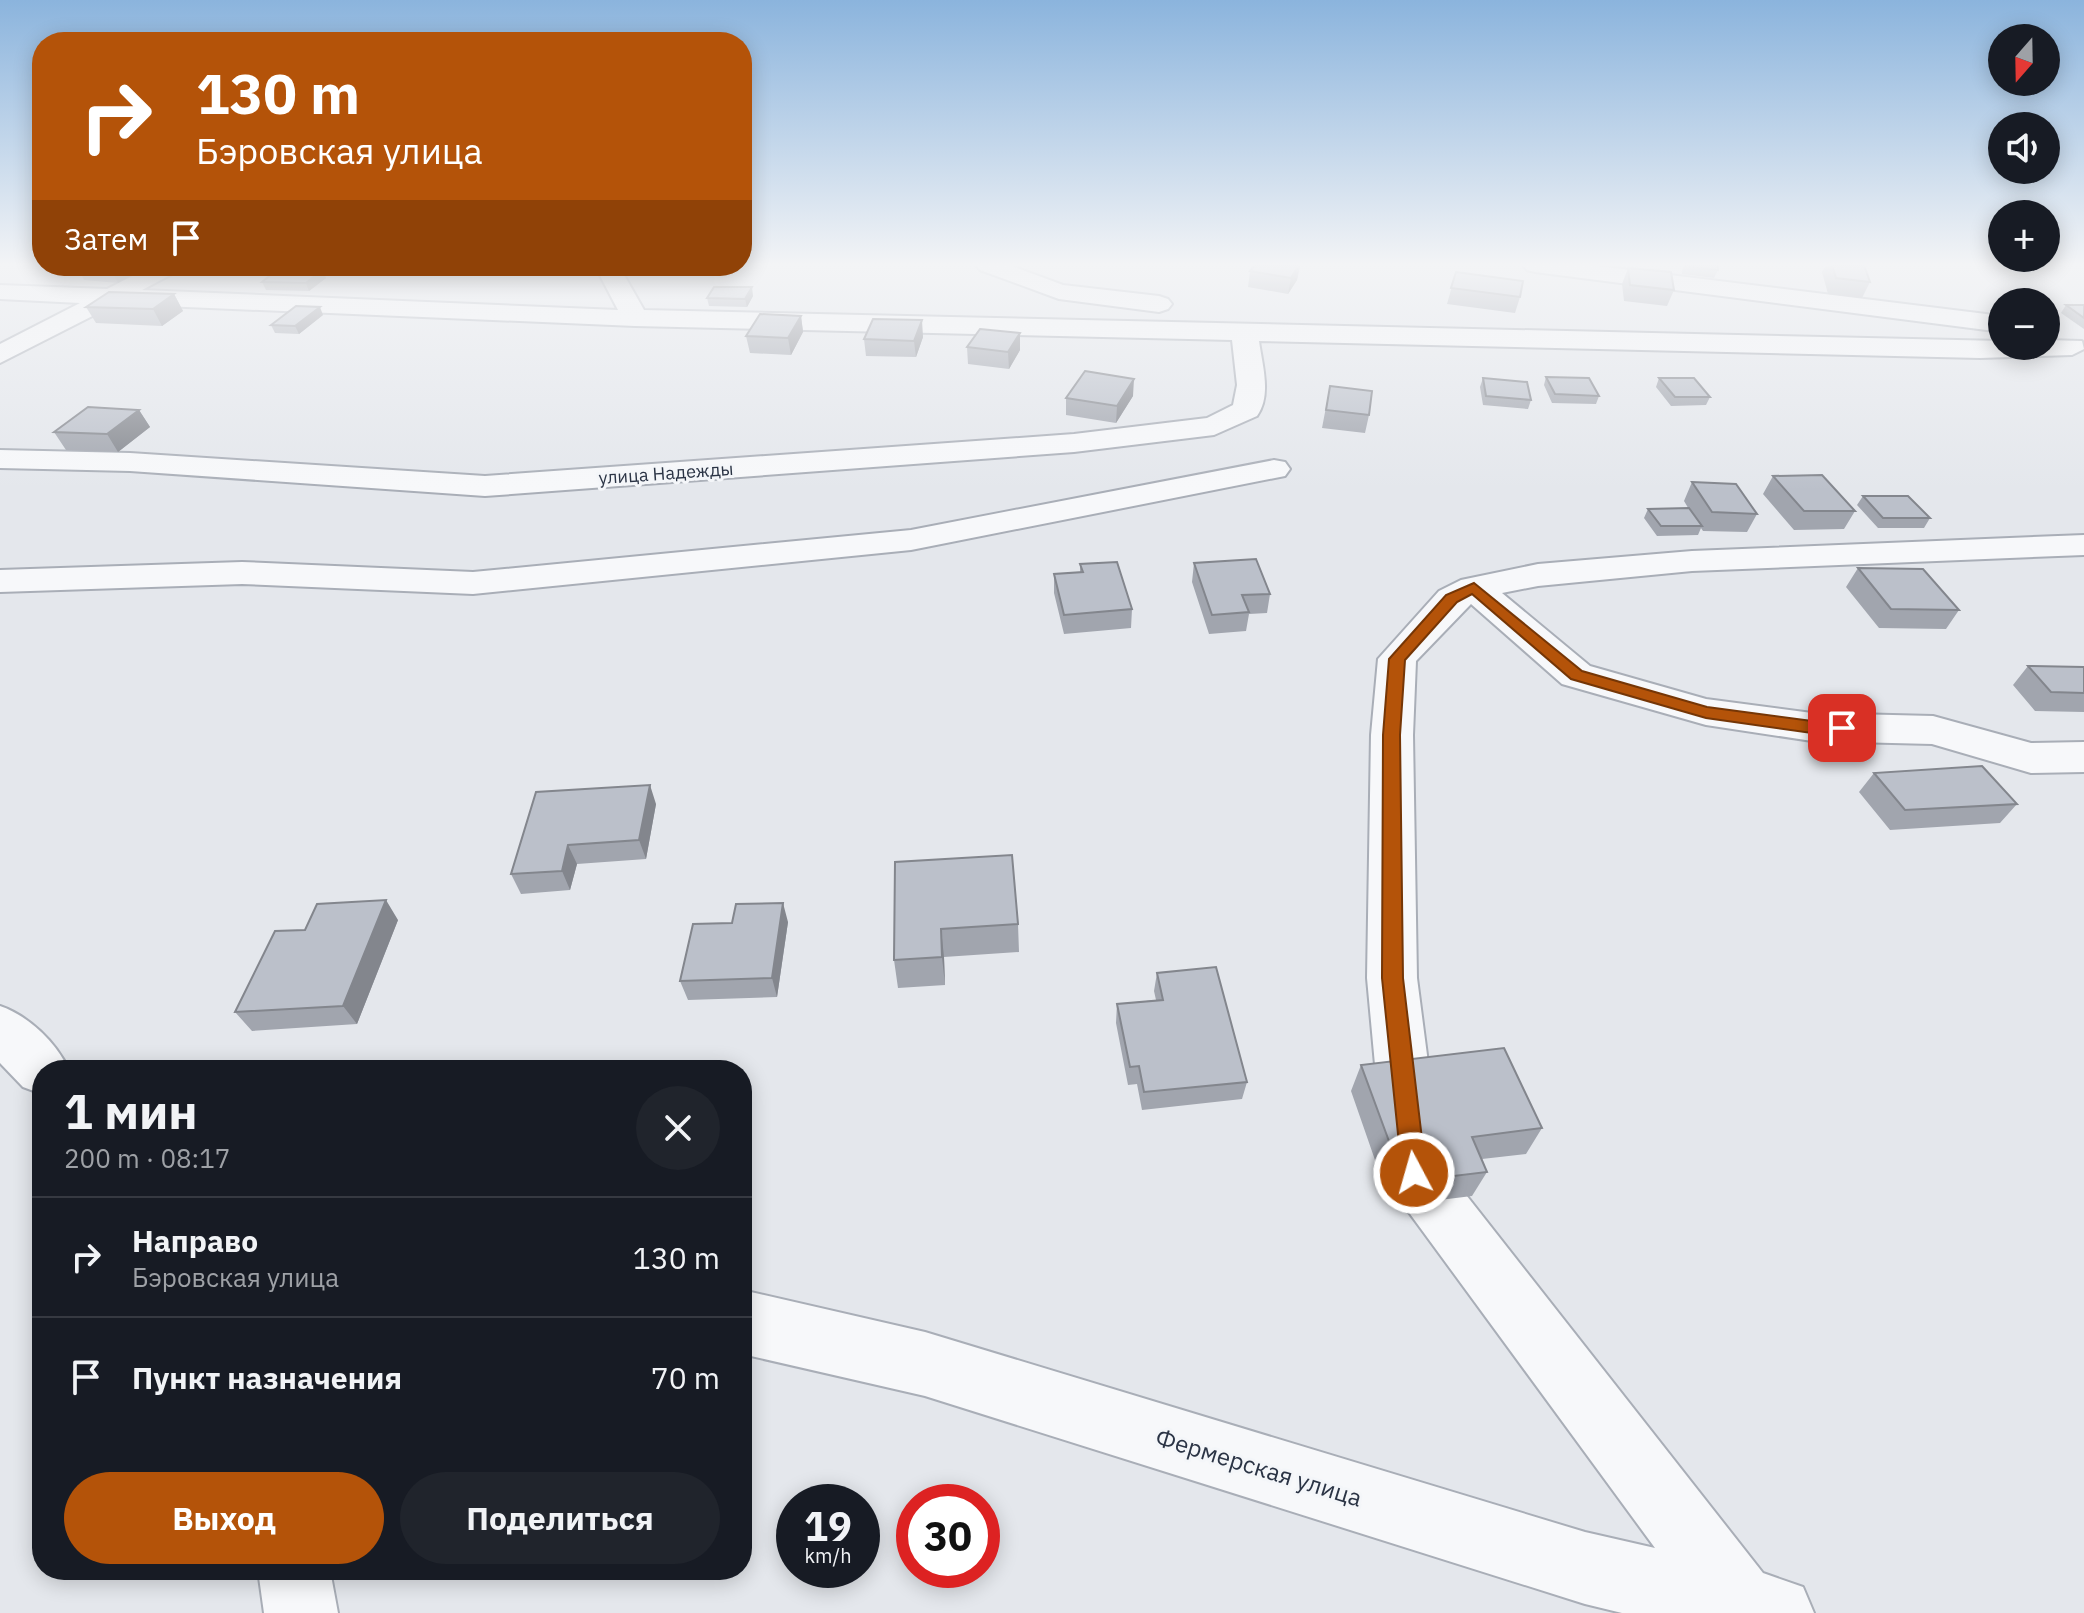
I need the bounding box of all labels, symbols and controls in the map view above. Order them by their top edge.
north arrow [1988,24,2060,96]
map controls [1988,24,2060,360]
text: 130 m [196,57,360,129]
icon: right [64,64,168,168]
button: sound [1988,112,2060,184]
text: Бэровская улица [196,127,483,174]
button: + [1988,200,2060,272]
icon: arrive [164,216,208,260]
text: Затем [64,219,148,258]
button: − [1988,288,2060,360]
street label: улица Надежды [598,457,734,489]
pin [1808,694,1876,762]
icon: arrive [1820,706,1864,750]
text: 1 мин [64,1080,198,1142]
button: close [636,1086,720,1170]
position arrow [1372,1131,1456,1215]
text: 200 m · 08:17 [64,1141,230,1175]
text: Направо [132,1221,258,1260]
icon: right [64,1235,108,1279]
text: 130 m [633,1238,720,1277]
text: Бэровская улица [132,1260,339,1294]
icon: arrive [64,1355,108,1399]
text: Пункт назначения [132,1358,402,1397]
text: 70 m [651,1358,720,1397]
street label: Фермерская улица [1152,1420,1366,1514]
button: Выход [64,1472,384,1564]
button: Поделиться [400,1472,720,1564]
speed limit sign: 30 [896,1484,1000,1588]
text: 19 [804,1500,852,1552]
text: km/h [804,1542,852,1569]

